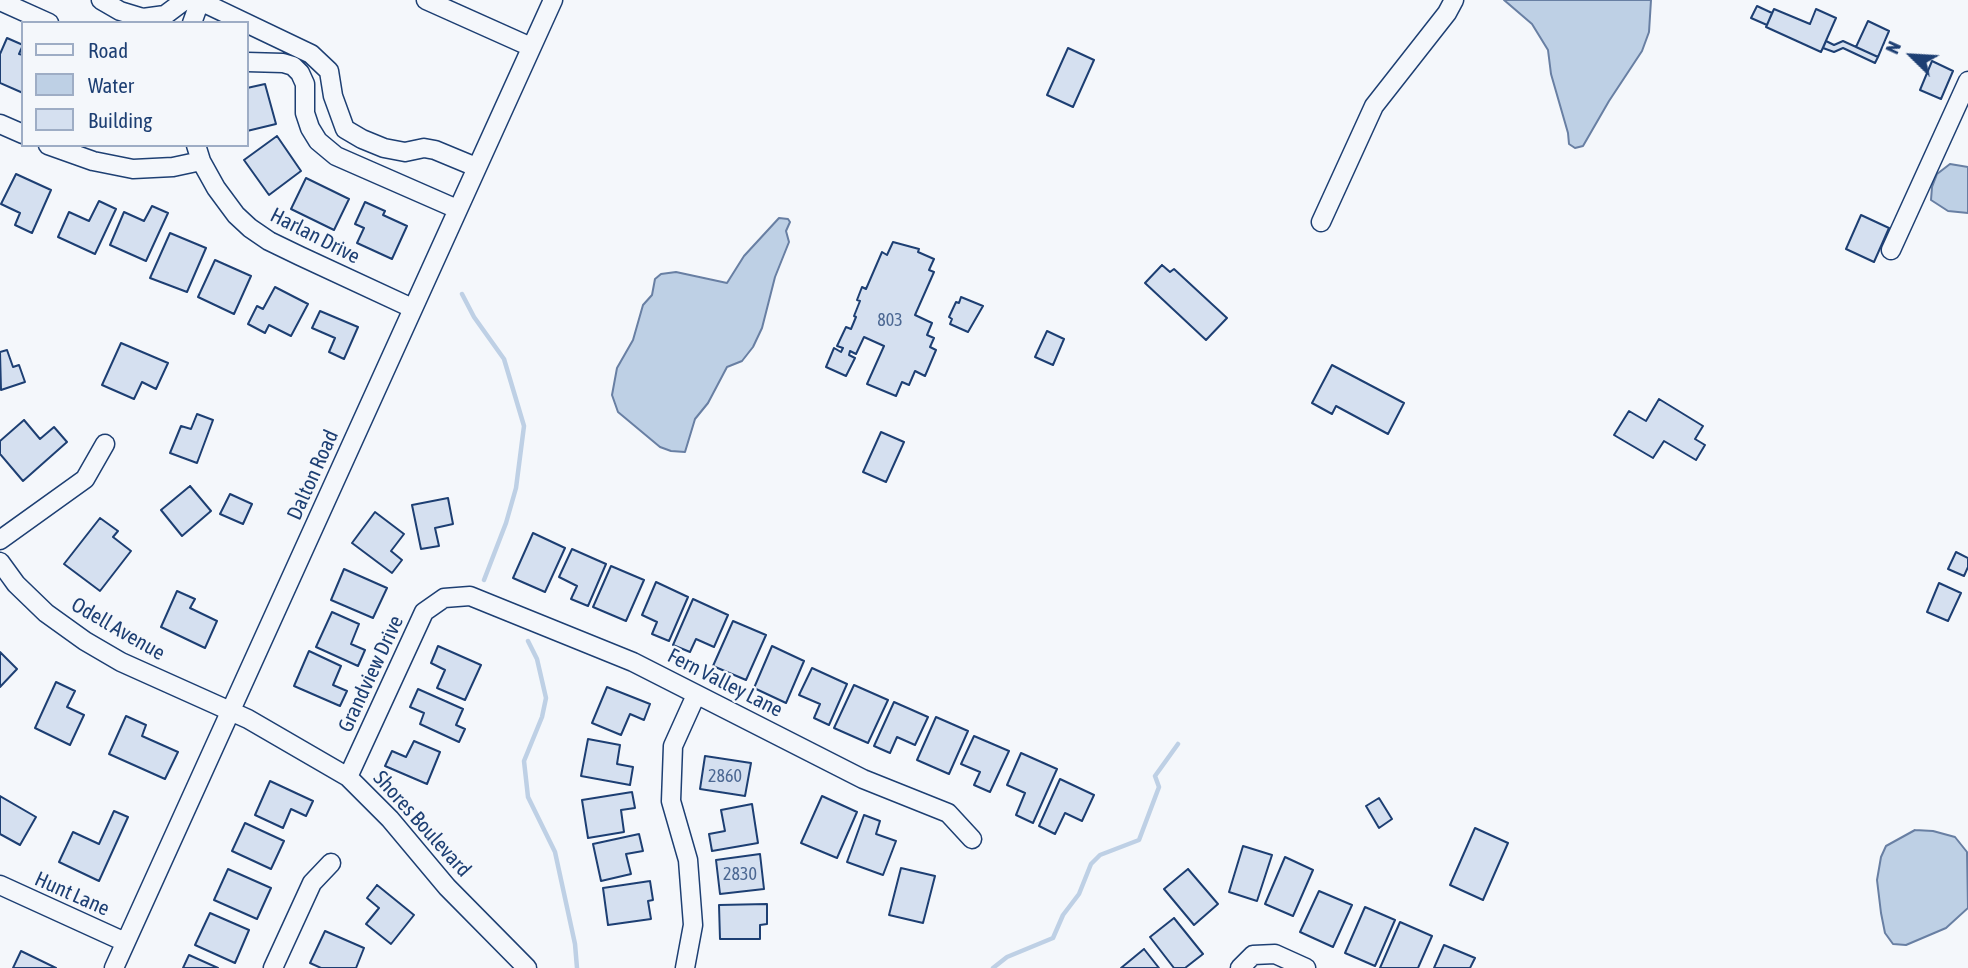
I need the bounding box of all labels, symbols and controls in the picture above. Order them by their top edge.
legend [21,21,248,147]
north arrow [1877,21,1947,91]
text: Road [88,38,128,62]
text: N [1880,38,1905,57]
text: Water [88,73,134,97]
text: Building [88,108,152,132]
street label: Harlan Drive [266,203,364,269]
house number: 803 [877,309,903,331]
street label: Dalton Road [282,426,344,524]
street label: Odell Avenue [67,592,169,666]
street label: Grandview Drive [333,612,409,736]
street label: Fern Valley Lane [663,643,787,723]
house number: 2860 [708,765,742,787]
street label: Shores Boulevard [368,766,476,882]
house number: 2830 [723,863,757,885]
street label: Hunt Lane [31,866,113,922]

